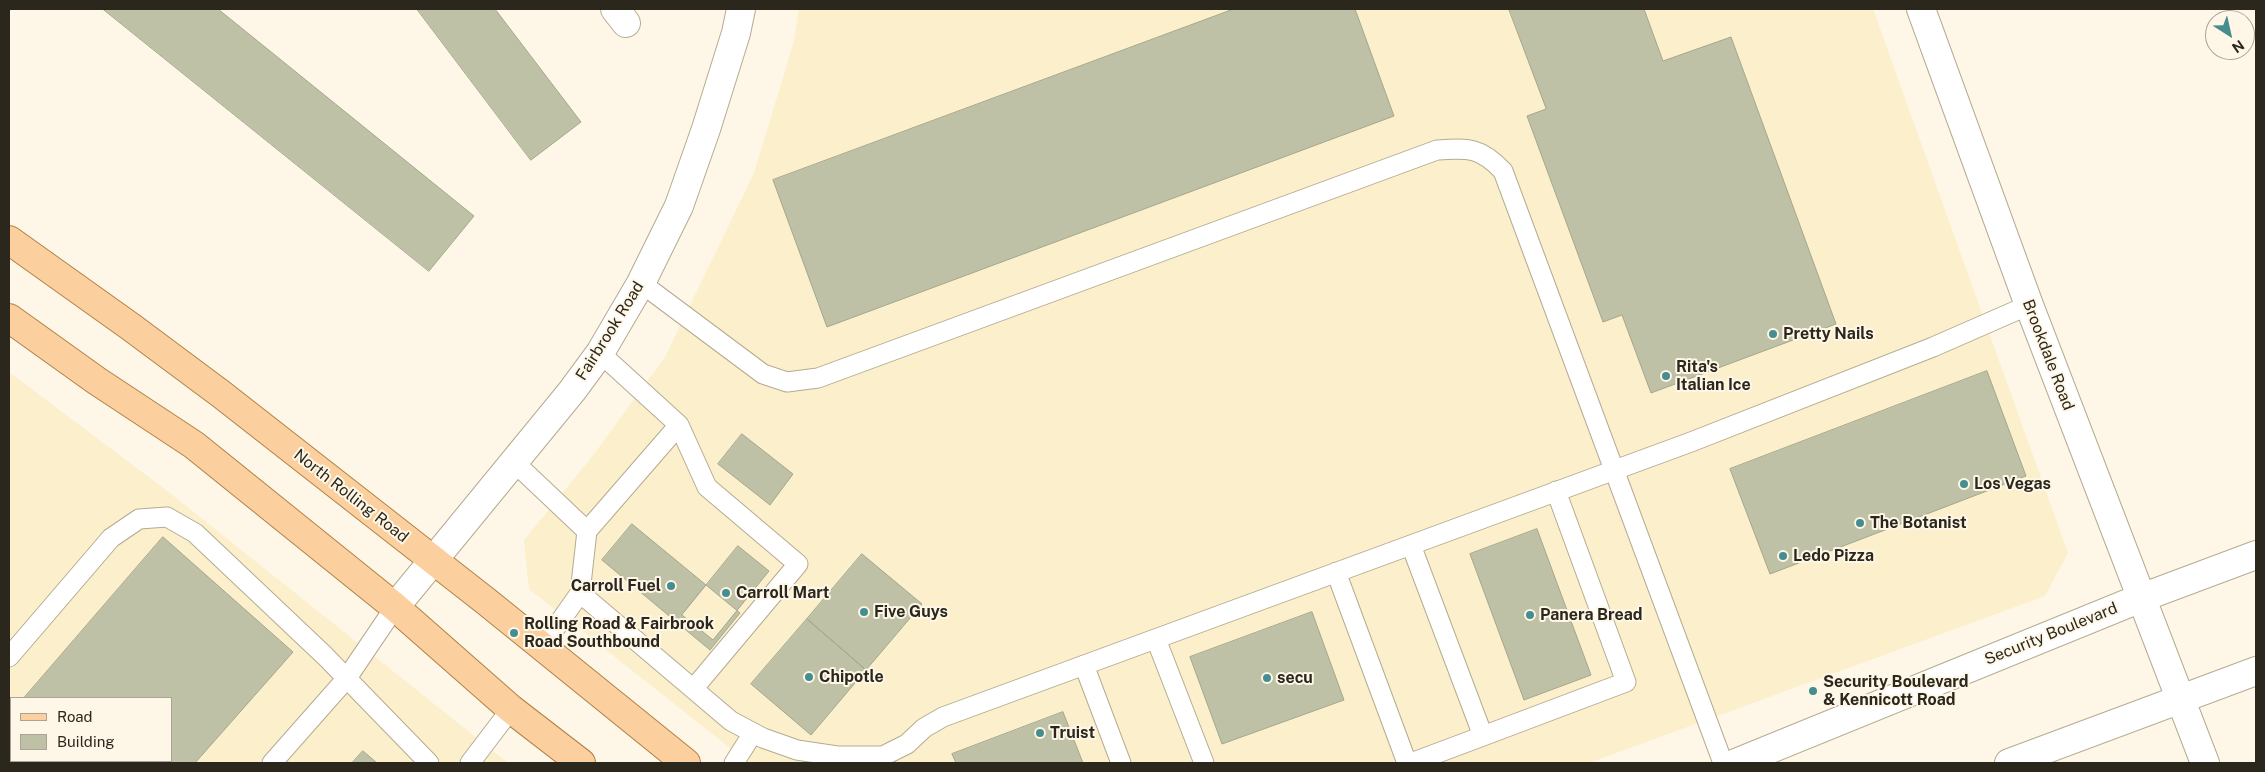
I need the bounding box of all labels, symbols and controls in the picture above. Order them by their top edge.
north arrow [2205,10,2255,60]
text: N [2229,37,2247,56]
street label: Fairbrook Road [572,278,648,384]
street label: Brookdale Road [2018,297,2078,413]
place label: Pretty Nails [1783,324,1874,344]
marker: Pretty Nails [1767,328,1779,340]
place label: Rita's Italian Ice [1676,357,1751,395]
marker: Rita's Italian Ice [1660,370,1672,382]
street label: North Rolling Road [290,445,412,547]
place label: Los Vegas [1974,474,2051,494]
marker: Los Vegas [1958,478,1970,490]
place label: The Botanist [1870,513,1967,533]
marker: The Botanist [1854,517,1866,529]
place label: Ledo Pizza [1793,546,1874,566]
marker: Ledo Pizza [1777,550,1789,562]
place label: Carroll Fuel [571,576,661,596]
marker: Carroll Fuel [665,580,677,592]
place label: Carroll Mart [736,583,830,603]
marker: Carroll Mart [720,587,732,599]
street label: Security Boulevard [1982,599,2120,669]
place label: Five Guys [874,602,948,622]
place label: Panera Bread [1540,605,1643,625]
marker: Five Guys [858,606,870,618]
marker: Panera Bread [1524,609,1536,621]
place label: Rolling Road & Fairbrook Road Southbound [524,614,714,652]
marker: Rolling Road & Fairbrook Road Southbound [508,627,520,639]
place label: Chipotle [819,667,884,687]
place label: secu [1277,668,1313,688]
marker: Chipotle [803,671,815,683]
marker: secu [1261,672,1273,684]
place label: Security Boulevard & Kennicott Road [1823,672,1969,710]
marker: Security Boulevard & Kennicott Road [1807,685,1819,697]
legend [10,697,172,762]
text: Road [57,708,93,725]
place label: Truist [1050,723,1095,743]
marker: Truist [1034,727,1046,739]
text: Building [57,733,115,750]

